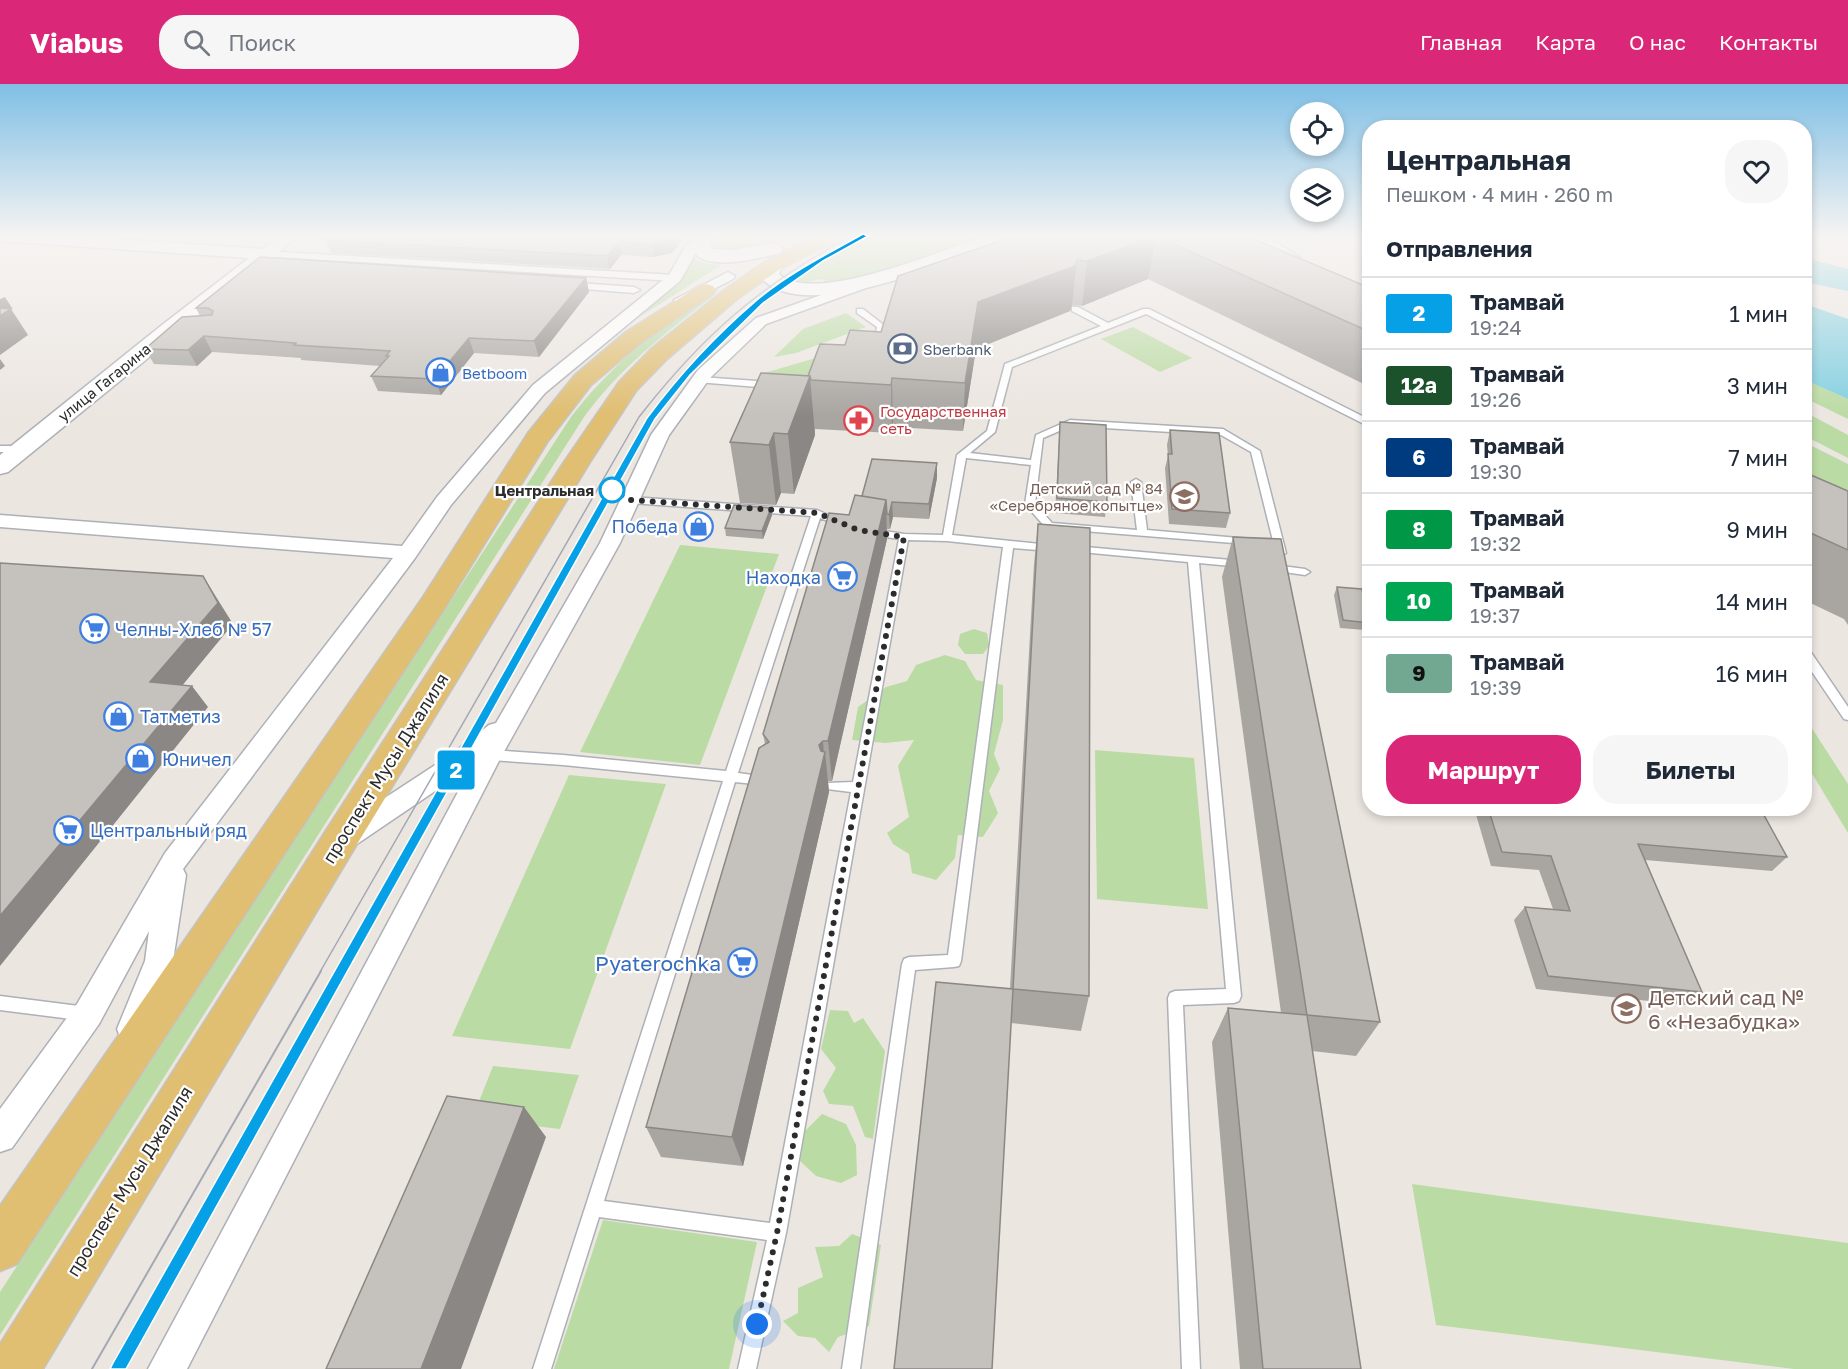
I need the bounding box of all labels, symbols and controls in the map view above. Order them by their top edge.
search box [159,15,579,69]
text: Viabus [30,26,123,59]
icon: search [180,26,213,59]
text: Поиск [228,29,296,56]
text: Главная [1420,29,1502,55]
text: Карта [1535,29,1596,55]
text: О нас [1629,29,1686,55]
text: Контакты [1719,29,1818,55]
map controls [1290,102,1344,222]
button: locate [1290,102,1344,156]
button: heart [1725,140,1788,203]
text: Центральная [1386,143,1571,176]
button: layers [1290,168,1344,222]
text: Пешком · 4 мин · 260 m [1386,182,1613,206]
text: Отправления [1386,235,1532,262]
text: Трамвай [1470,288,1564,315]
text: 2 [1413,300,1425,326]
text: 1 мин [1729,300,1788,327]
text: 19:24 [1470,315,1522,339]
bank icon: Sberbank [886,333,918,365]
street label: улица Гагарина [54,339,154,425]
place label: Sberbank [923,340,992,358]
shop icon: Betboom [425,357,457,389]
text: Трамвай [1470,360,1564,387]
place label: Betboom [462,364,527,382]
text: 12а [1401,372,1437,398]
text: 3 мин [1727,372,1788,399]
text: 19:26 [1470,387,1522,411]
place label: Государственная сеть [880,402,1007,437]
pharmacy icon: Государственная сеть [843,404,875,436]
text: Трамвай [1470,432,1564,459]
text: 6 [1412,444,1426,470]
text: 7 мин [1728,444,1788,471]
text: 19:30 [1470,459,1522,483]
marker: Центральная [599,477,625,503]
place label: Детский сад № 84 «Серебряное копытце» [990,479,1163,514]
place label: Центральная [495,481,594,499]
school or university icon: Детский сад № 84 «Серебряное копытце» [1168,481,1200,513]
text: Трамвай [1470,504,1564,531]
shop icon: Победа [683,510,715,542]
place label: Победа [611,515,678,537]
text: 8 [1412,516,1426,542]
text: 9 мин [1727,516,1788,543]
text: 19:32 [1470,531,1521,555]
supermarket icon: Находка [826,561,858,593]
place label: Находка [746,566,821,588]
text: Трамвай [1470,576,1564,603]
text: 10 [1407,588,1431,614]
text: 14 мин [1716,588,1788,615]
text: 19:37 [1470,603,1520,627]
supermarket icon: Челны-Хлеб № 57 [78,613,110,645]
place label: Челны-Хлеб № 57 [115,618,271,640]
text: Трамвай [1470,648,1564,675]
text: 9 [1412,660,1426,686]
text: 16 мин [1716,660,1788,687]
street label: проспект Мусы Джалиля [317,669,453,867]
text: 19:39 [1470,675,1522,699]
shop icon: Татметиз [103,700,135,732]
place label: Татметиз [140,705,221,727]
button: Маршрут [1386,735,1581,804]
button: Билеты [1593,735,1788,804]
shop icon: Юничел [125,743,157,775]
place label: Юничел [162,748,232,770]
line badge: 2 [436,750,476,790]
text: 2 [450,757,462,783]
supermarket icon: Центральный ряд [53,814,85,846]
place label: Центральный ряд [90,819,247,841]
supermarket icon: Pyaterochka [726,947,758,979]
place label: Pyaterochka [595,950,721,976]
place label: Детский сад № 6 «Незабудка» [1648,984,1804,1034]
school or university icon: Детский сад № 6 «Незабудка» [1611,993,1643,1025]
street label: проспект Мусы Джалиля [61,1082,197,1280]
your location [742,1309,772,1339]

